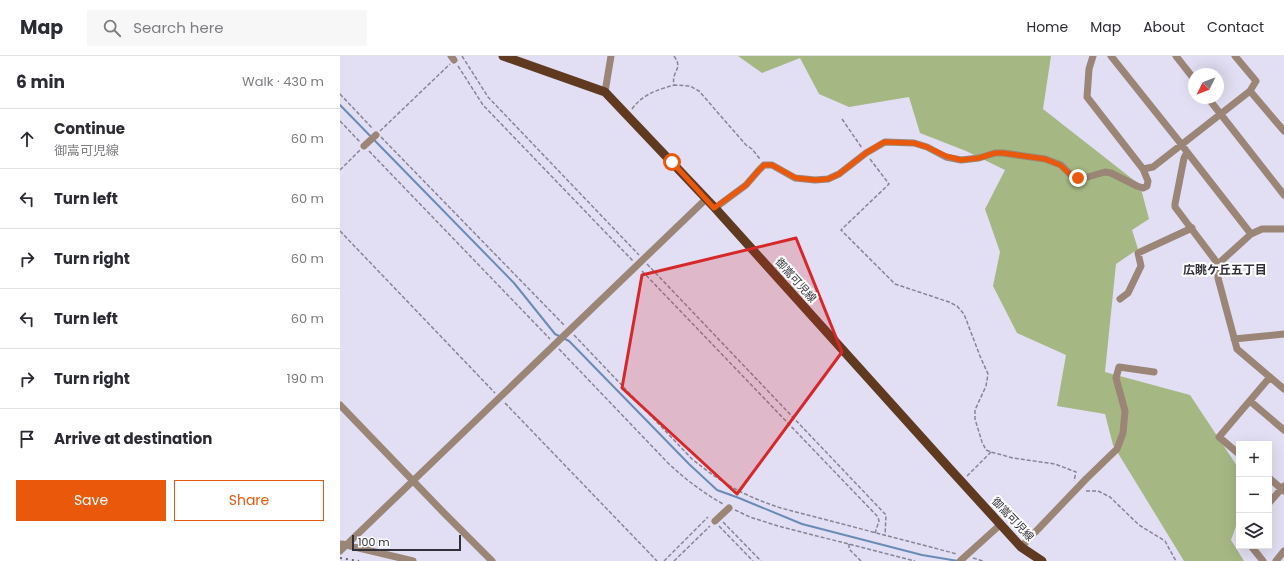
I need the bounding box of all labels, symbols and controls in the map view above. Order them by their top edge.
search box [87,10,367,46]
text: Map [20,14,63,41]
icon: search [101,17,123,39]
text: Search here [133,17,224,38]
text: Home [1026,17,1068,37]
text: Map [1090,17,1121,37]
text: About [1143,17,1185,37]
text: Contact [1207,17,1264,37]
north arrow [1188,68,1224,104]
text: 6 min [16,70,65,94]
text: Walk · 430 m [242,72,324,91]
text: Continue [54,118,125,139]
icon: ahead [16,128,38,150]
text: 60 m [291,129,324,148]
text: 御嵩可児線 [54,141,119,160]
route start [663,153,681,171]
route end [1069,169,1087,187]
icon: left [16,188,38,210]
text: Turn left [54,188,118,209]
text: 60 m [291,189,324,208]
icon: right [16,248,38,270]
text: Turn right [54,248,130,269]
text: 60 m [291,249,324,268]
street label: 御嵩可児線 [771,253,820,306]
district label: 広眺ケ丘五丁目 [1183,261,1267,278]
icon: left [16,308,38,330]
text: Turn left [54,308,118,329]
text: 60 m [291,309,324,328]
icon: right [16,368,38,390]
text: Turn right [54,368,130,389]
text: 190 m [287,369,324,388]
icon: arrive [16,428,38,450]
text: Arrive at destination [54,428,212,449]
map controls [1236,441,1272,549]
button: + [1236,441,1272,477]
button: − [1236,477,1272,513]
button: Save [16,480,166,521]
button: Share [174,480,324,521]
street label: 御嵩可児線 [987,493,1038,544]
button: layers [1236,513,1272,549]
scale bar [352,533,461,552]
text: 100 m [358,534,390,550]

